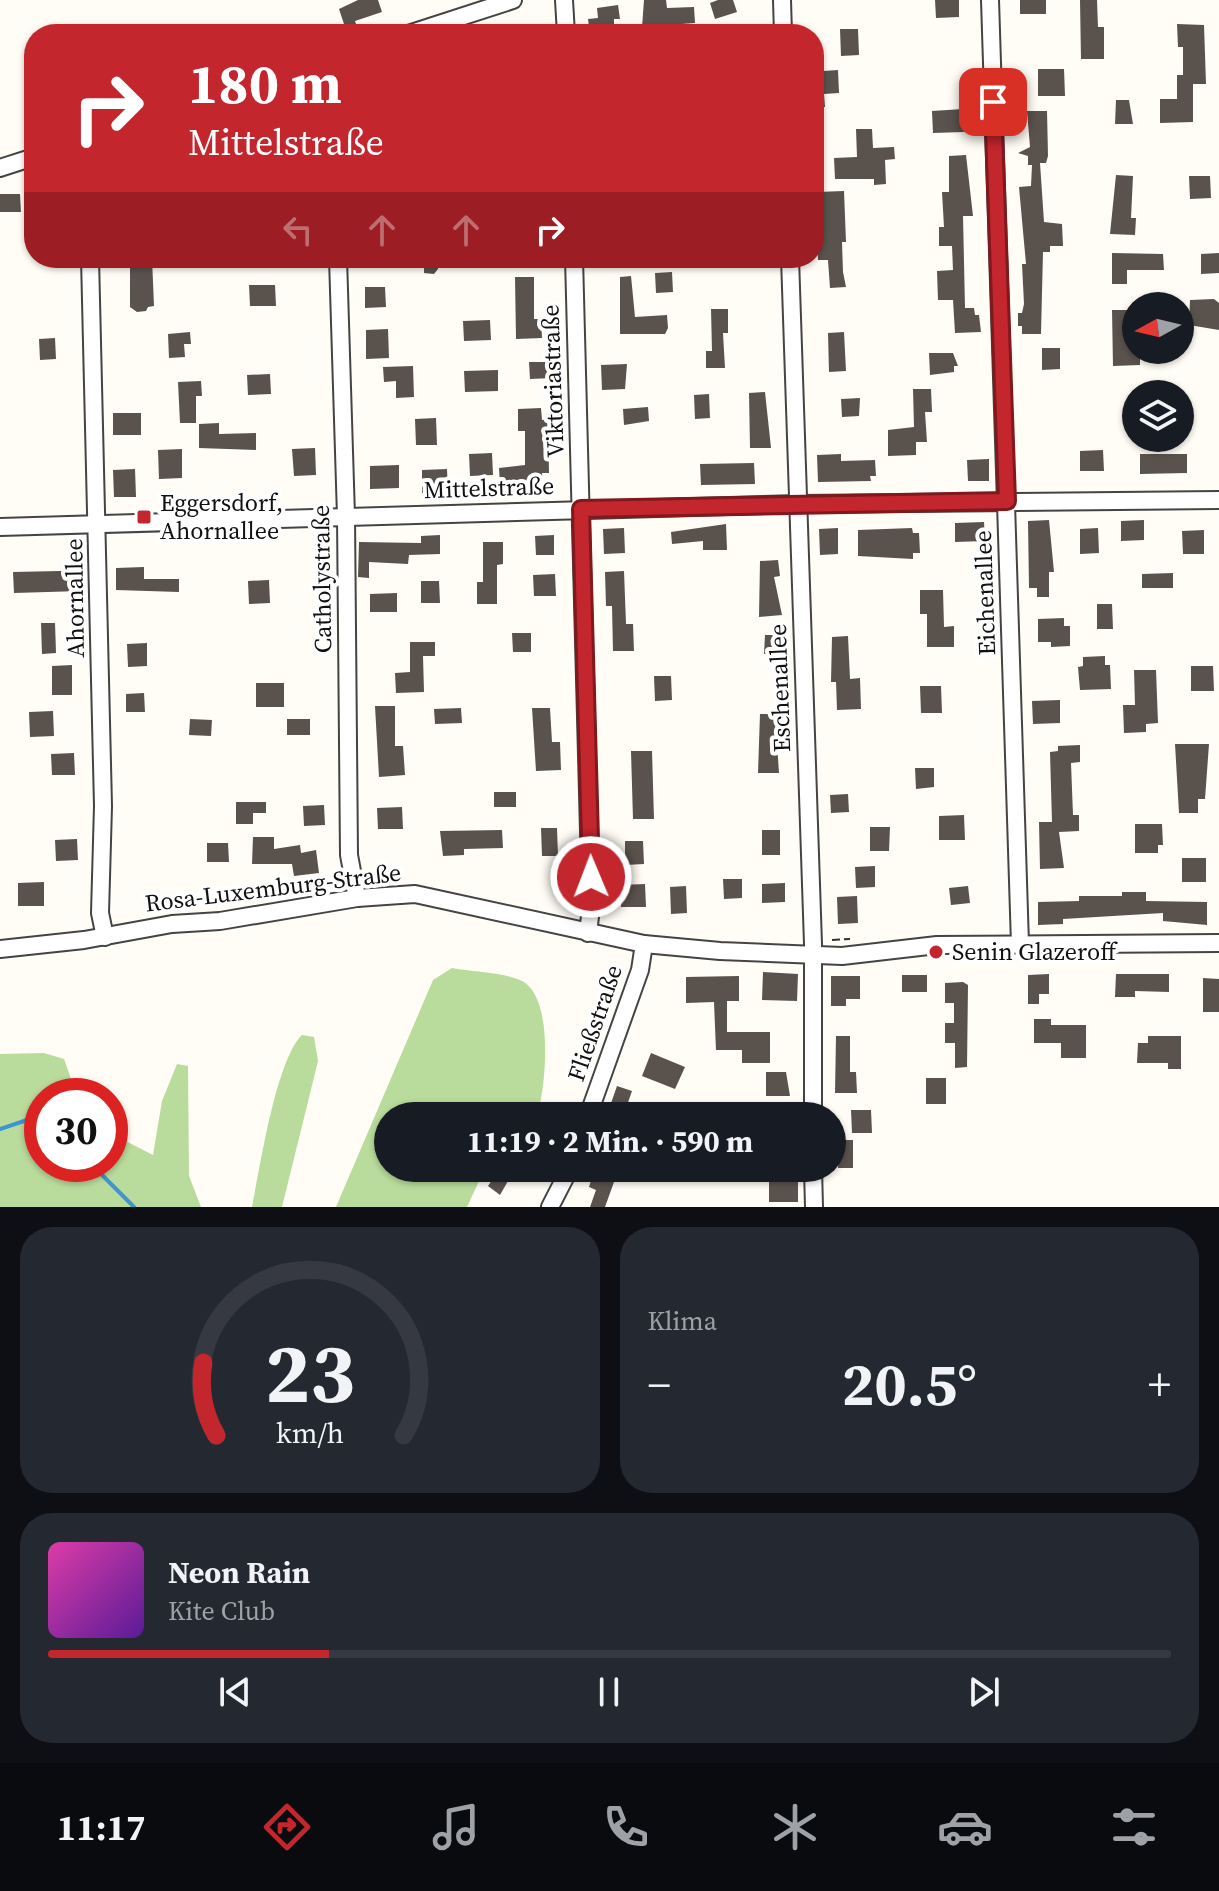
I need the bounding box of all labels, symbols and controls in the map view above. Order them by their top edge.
text: 180 m [188,45,342,122]
icon: right [56,56,160,160]
pin [959,68,1027,136]
icon: arrive [971,80,1015,124]
text: Mittelstraße [188,118,384,167]
icon: left [276,208,320,252]
icon: ahead [360,208,404,252]
icon: ahead [444,208,488,252]
icon: right [528,208,572,252]
north arrow [1122,292,1194,364]
map controls [1122,292,1194,452]
street label: Viktoriastraße [533,304,572,458]
button: layers [1122,380,1194,452]
street label: Mittelstraße [423,469,555,506]
place label: Eggersdorf, Ahornallee [160,486,283,547]
street label: Catholystraße [304,505,339,653]
marker: Eggersdorf, Ahornallee [135,508,153,526]
street label: Eichenallee [966,530,1003,656]
street label: Ahornallee [57,538,92,658]
street label: Eschenallee [761,623,798,753]
position arrow [549,835,633,919]
street label: Rosa-Luxemburg-Straße [143,855,403,920]
place label: Senin Glazeroff [952,935,1118,968]
marker: Senin Glazeroff [927,943,945,961]
street label: Fließstraße [559,960,630,1086]
speed limit sign: 30 [24,1078,128,1182]
text: 11:19 · 2 Min. · 590 m [467,1121,753,1162]
text: Klima [648,1303,717,1339]
text: 23 [265,1316,355,1430]
text: 20.5° [842,1343,977,1425]
text: − [648,1354,671,1415]
text: + [1148,1354,1171,1415]
text: km/h [276,1413,344,1453]
text: Neon Rain [168,1552,310,1593]
text: Kite Club [168,1593,275,1629]
icon: previous [213,1670,257,1714]
icon: pause [587,1670,631,1714]
icon: next [962,1670,1006,1714]
icon: directions [259,1799,315,1855]
icon: music [428,1799,484,1855]
icon: phone [598,1799,654,1855]
icon: climate [767,1799,823,1855]
icon: car [937,1799,993,1855]
icon: filters [1106,1799,1162,1855]
text: 11:17 [57,1803,146,1852]

